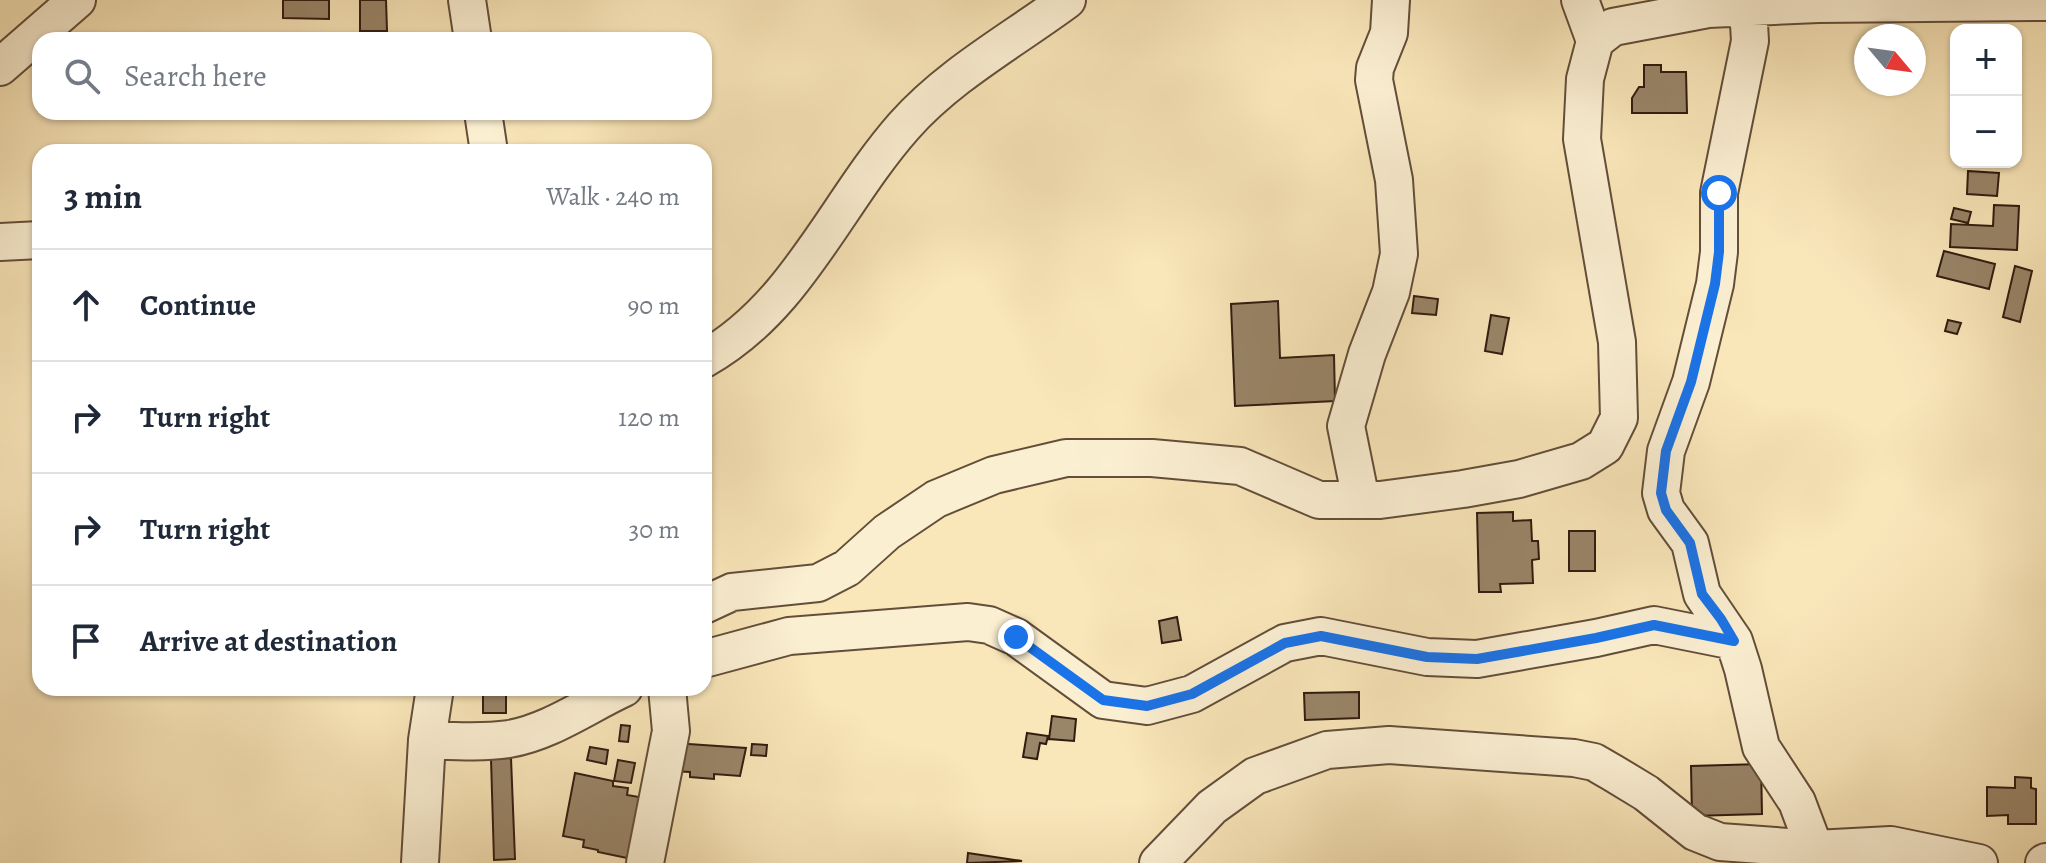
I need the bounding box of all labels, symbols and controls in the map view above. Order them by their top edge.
north arrow [1854,24,1926,96]
map controls [1950,24,2022,168]
button: + [1950,24,2022,96]
search box [32,32,712,120]
icon: search [60,54,104,98]
text: Search here [124,56,267,96]
button: − [1950,96,2022,168]
text: 3 min [64,173,142,220]
route start [1701,175,1737,211]
text: Walk · 240 m [546,179,680,214]
icon: ahead [64,283,108,327]
text: Continue [140,285,256,325]
text: 90 m [628,288,680,323]
icon: right [64,395,108,439]
text: Turn right [140,397,270,437]
text: 120 m [618,400,680,435]
icon: right [64,507,108,551]
text: Turn right [140,509,270,549]
text: 30 m [629,512,680,547]
icon: arrive [64,619,108,663]
route end [998,619,1034,655]
text: Arrive at destination [140,621,397,661]

